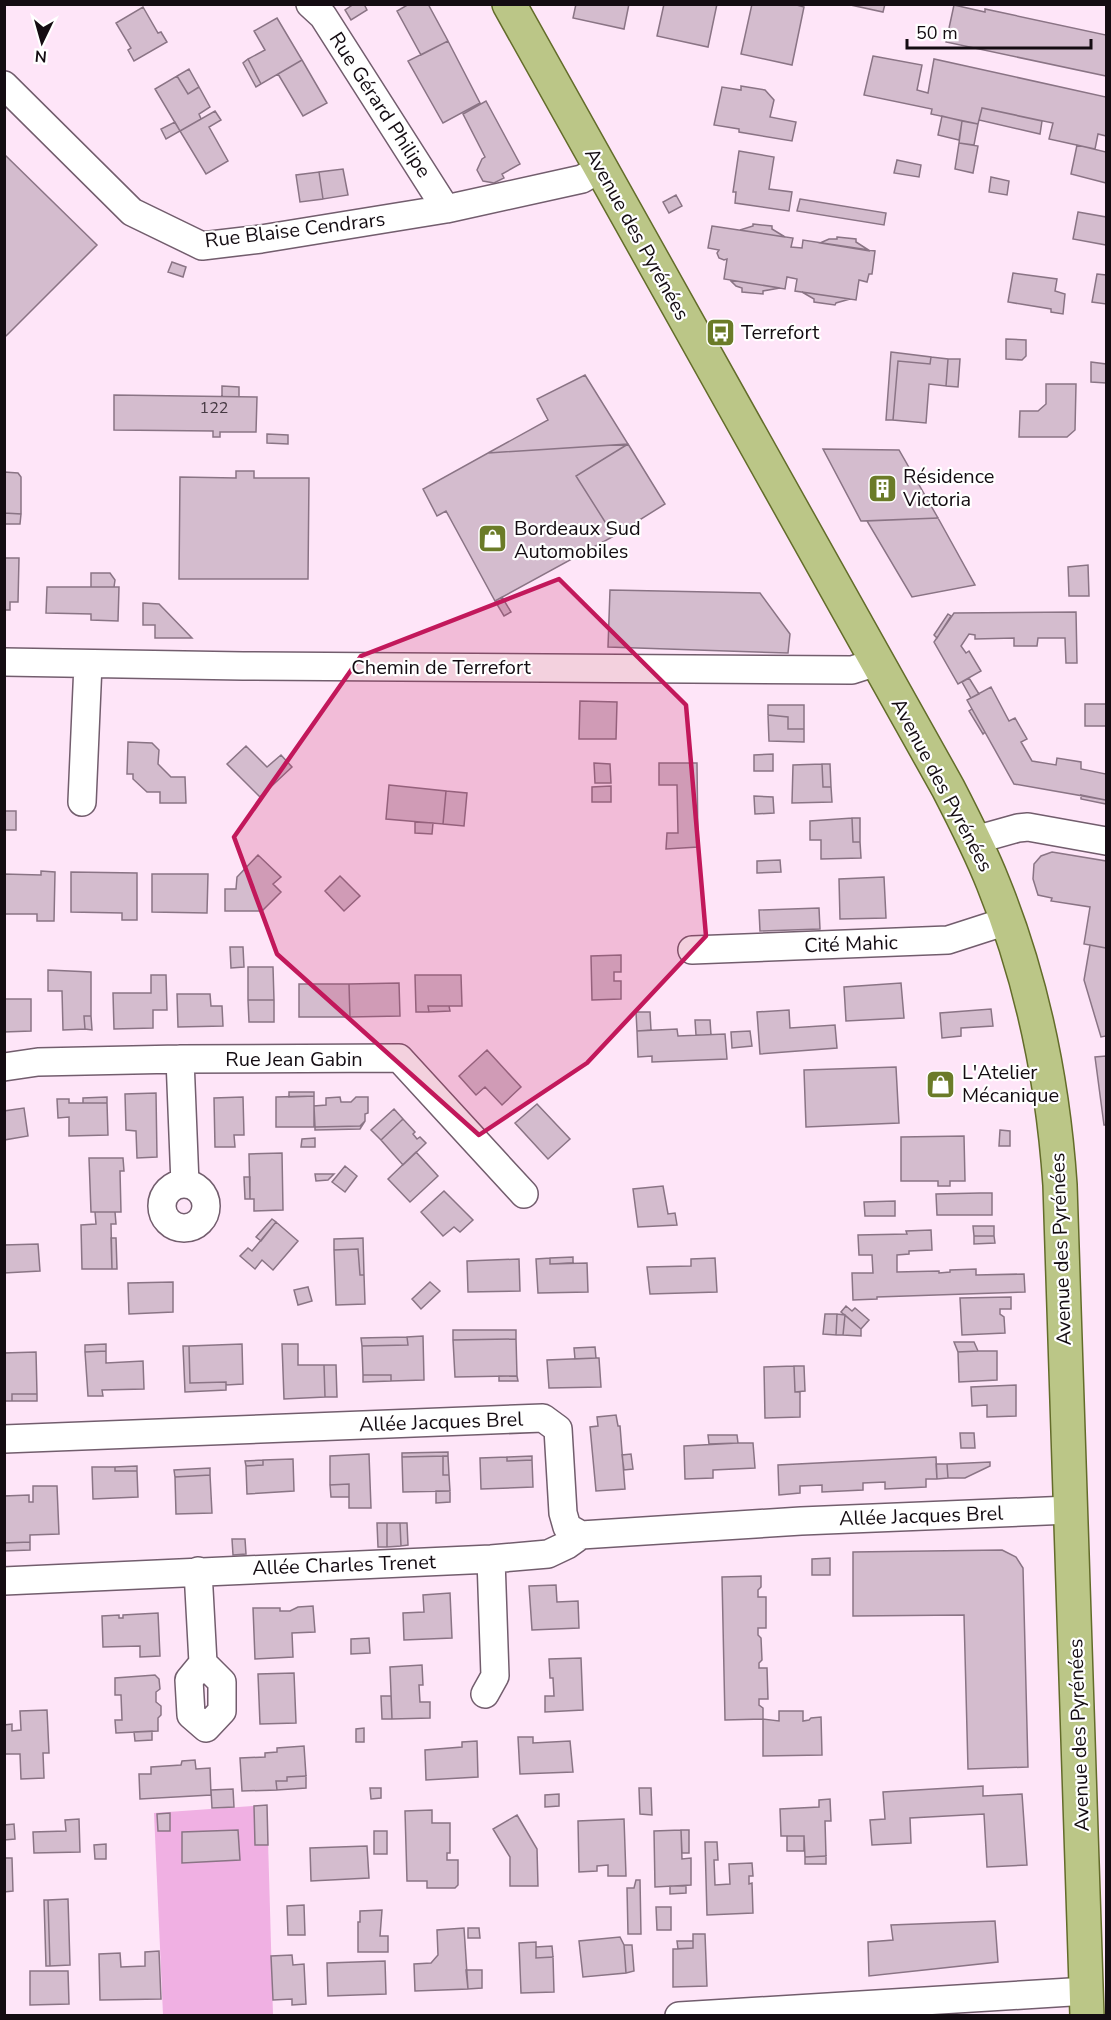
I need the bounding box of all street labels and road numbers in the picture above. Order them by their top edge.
street label: Rue Gérard Philipe [323,27,437,183]
street label: Avenue des Pyrénées [578,143,696,325]
street label: Rue Blaise Cendrars [203,206,387,254]
street label: Chemin de Terrefort [351,654,532,681]
street label: Avenue des Pyrénées [885,693,999,877]
street label: Cité Mahic [804,929,898,959]
street label: Rue Jean Gabin [225,1046,363,1073]
street label: Avenue des Pyrénées [1044,1152,1078,1346]
street label: Allée Jacques Brel [358,1406,524,1438]
street label: Allée Jacques Brel [838,1500,1004,1532]
street label: Allée Charles Trenet [252,1548,437,1582]
street label: Avenue des Pyrénées [1062,1638,1096,1832]

